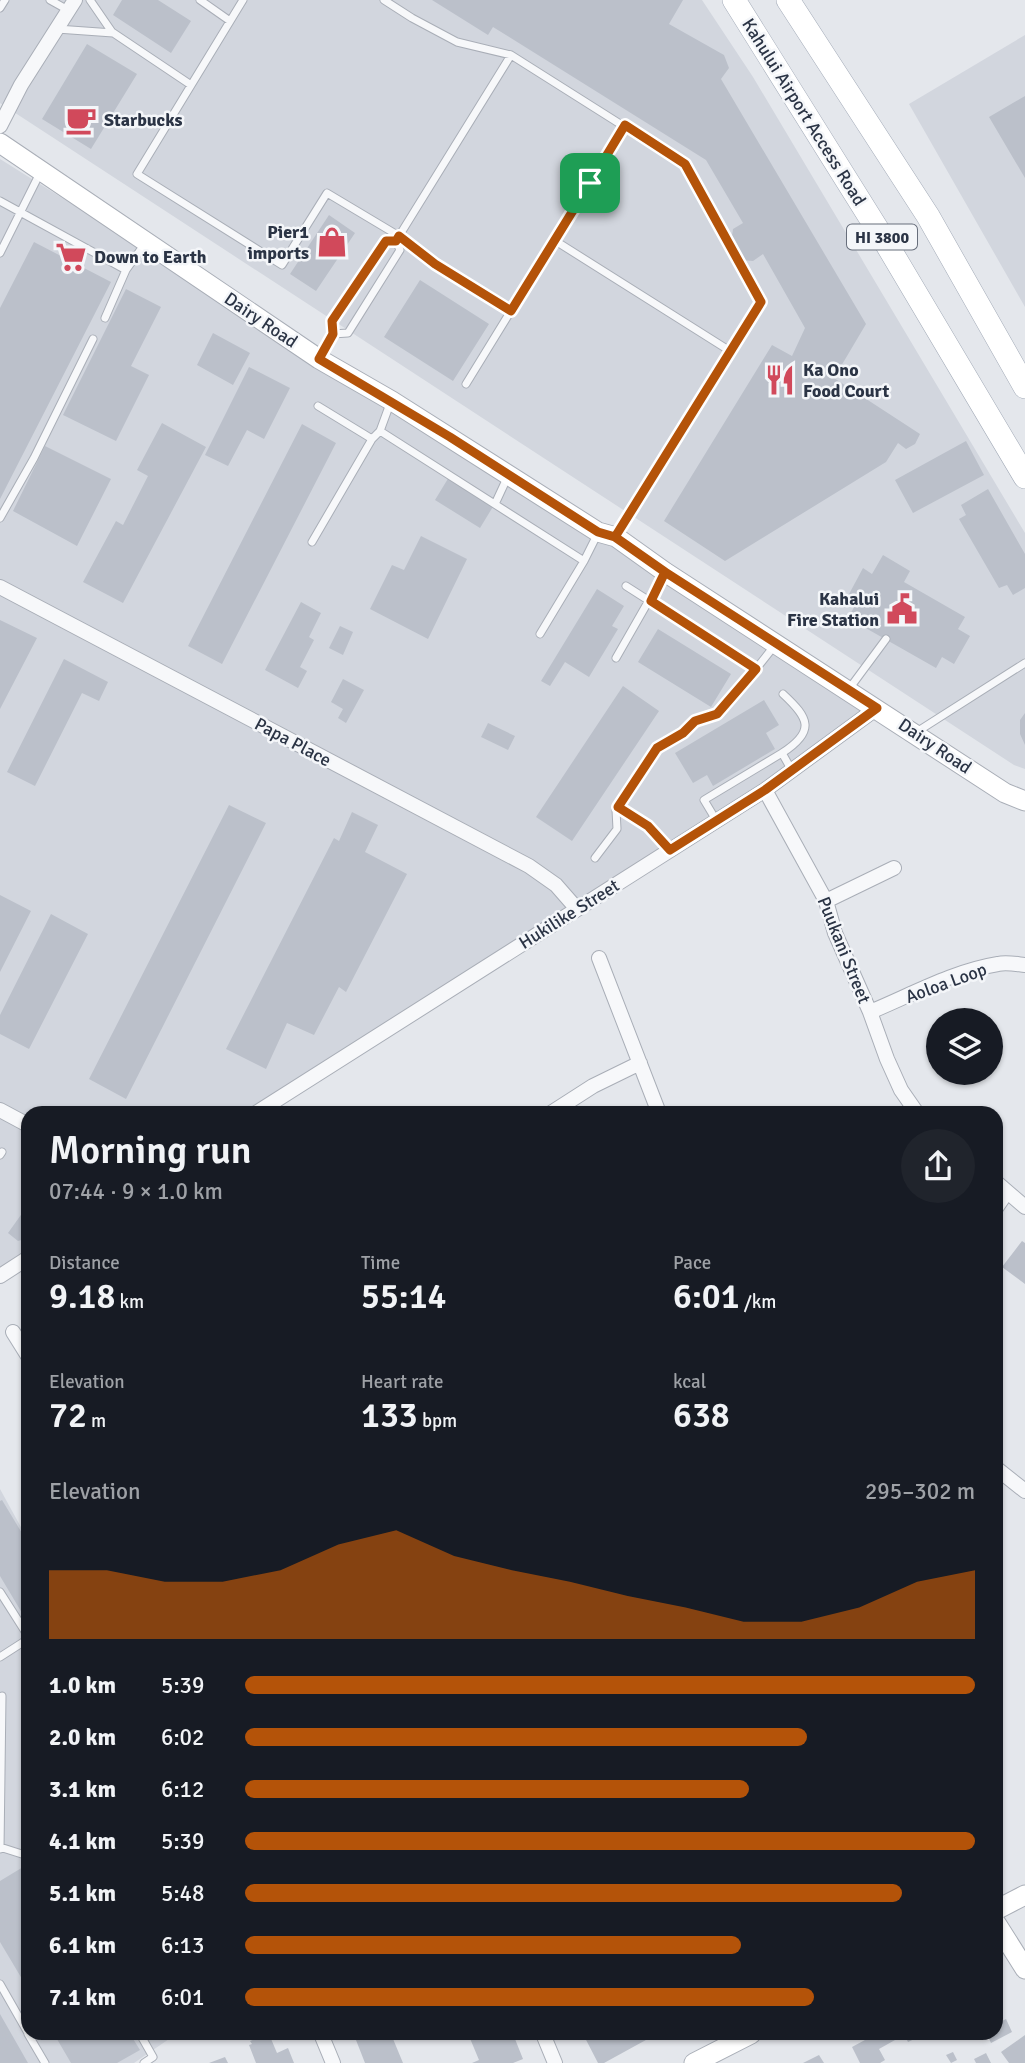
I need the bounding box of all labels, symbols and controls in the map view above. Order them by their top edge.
street label: Kahului Airport Access Road [737,14,871,210]
cafe icon: Starbucks [64,103,98,137]
place label: Starbucks [104,109,183,131]
pin [560,153,620,213]
icon: arrive [571,164,609,202]
place label: Pier1 imports [247,221,309,264]
road number: HI 3800 [847,224,917,249]
shop icon: Pier1 imports [315,225,349,259]
supermarket icon: Down to Earth [54,240,88,274]
place label: Down to Earth [94,246,207,268]
street label: Dairy Road [220,288,302,352]
place label: Ka Ono Food Court [803,359,889,402]
restaurant icon: Ka Ono Food Court [763,363,797,397]
place label: Kahalui Fire Station [787,588,879,631]
public building icon: Kahalui Fire Station [885,592,919,626]
street label: Papa Place [251,713,335,771]
street label: Dairy Road [894,714,976,778]
street label: Hukilike Street [515,874,623,954]
street label: Puukani Street [813,893,875,1007]
street label: Aoloa Loop [902,958,990,1008]
map controls [926,1008,1003,1085]
button: layers [926,1008,1003,1085]
text: Morning run [49,1127,252,1174]
button: share [901,1129,975,1203]
text: 07:44 · 9 × 1.0 km [49,1177,223,1206]
text: Distance [49,1251,120,1275]
text: Time [361,1251,400,1275]
text: Pace [673,1251,711,1275]
text: 9.18 [49,1275,115,1318]
text: 55:14 [361,1275,446,1318]
text: 6:01 [673,1275,740,1318]
text: km [115,1290,144,1314]
text: /km [740,1290,776,1314]
text: Elevation [49,1370,125,1394]
text: Heart rate [361,1370,443,1394]
text: kcal [673,1370,706,1394]
text: 72 [49,1394,87,1437]
text: 133 [361,1394,418,1437]
text: 638 [673,1394,730,1437]
text: m [87,1409,106,1433]
text: bpm [418,1409,457,1433]
text: Elevation [49,1477,141,1506]
text: 295–302 m [865,1477,975,1506]
text: 1.0 km [49,1671,116,1700]
text: 5:39 [161,1671,204,1700]
text: 2.0 km [49,1723,116,1752]
text: 6:02 [161,1723,204,1752]
text: 3.1 km [49,1775,116,1804]
text: 6:12 [161,1775,204,1804]
text: 4.1 km [49,1827,116,1856]
text: 5:39 [161,1827,204,1856]
text: 5.1 km [49,1879,116,1908]
text: 5:48 [161,1879,204,1908]
text: 6.1 km [49,1931,116,1960]
text: 6:13 [161,1931,204,1960]
text: 7.1 km [49,1983,116,2012]
text: 6:01 [161,1983,204,2012]

